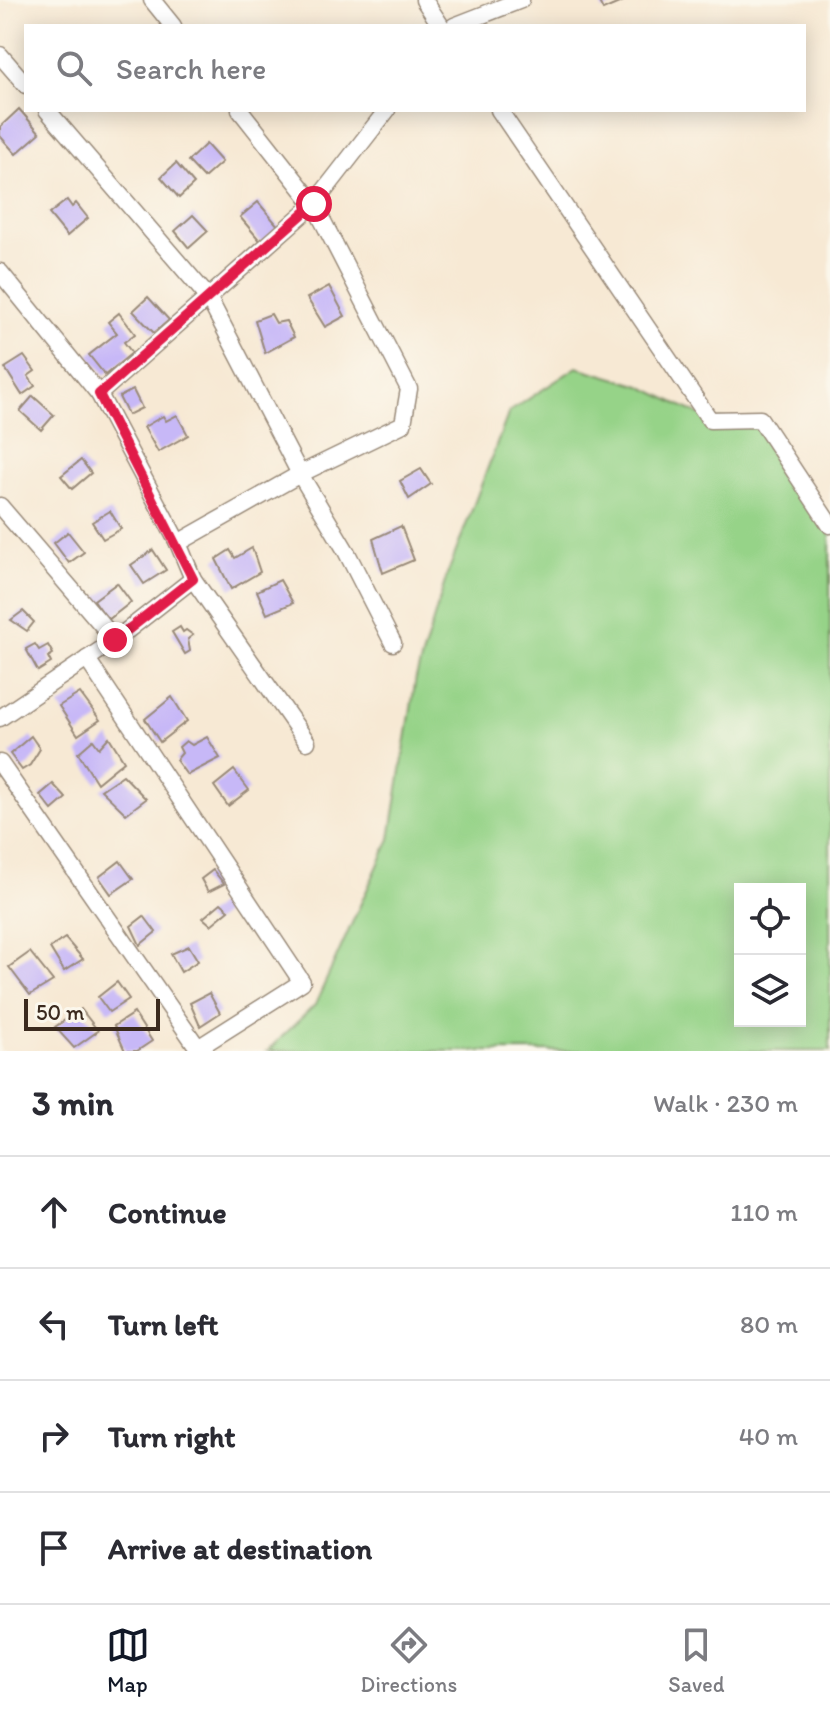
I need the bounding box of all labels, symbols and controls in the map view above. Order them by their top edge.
search box [24,24,806,112]
icon: search [52,46,96,90]
text: Search here [116,50,266,87]
route start [296,186,332,222]
route end [97,622,133,658]
map controls [734,883,806,1027]
button: locate [734,883,806,955]
button: layers [734,955,806,1027]
scale bar [24,995,160,1031]
text: 50 m [36,999,85,1026]
text: 3 min [32,1083,114,1124]
text: Walk · 230 m [653,1087,798,1119]
icon: ahead [32,1190,76,1234]
text: Continue [108,1194,227,1231]
text: 110 m [730,1196,798,1228]
icon: left [32,1302,76,1346]
text: Turn left [108,1306,219,1343]
text: 80 m [740,1308,798,1340]
icon: right [32,1414,76,1458]
text: Turn right [108,1418,236,1455]
text: 40 m [739,1420,798,1452]
icon: arrive [32,1526,76,1570]
text: Arrive at destination [108,1530,372,1567]
tab: Map [106,1623,150,1698]
tab: Directions [361,1623,457,1698]
tab: Saved [668,1623,724,1698]

